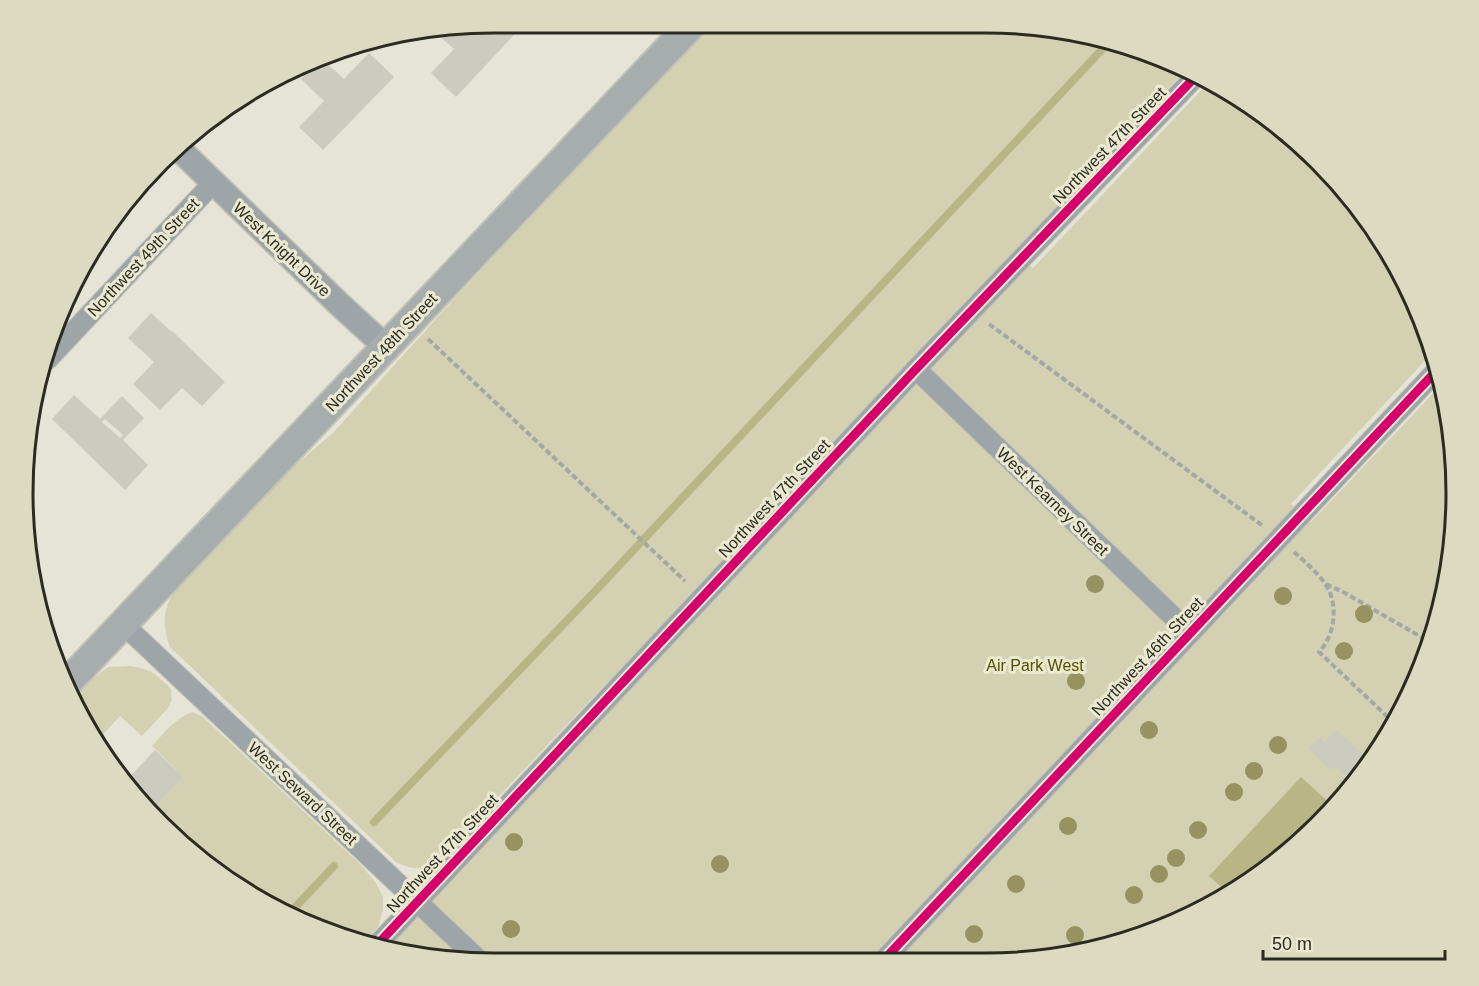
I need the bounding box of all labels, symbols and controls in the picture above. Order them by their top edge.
street label: Northwest 47th Street [1049,83,1170,207]
street label: Northwest 49th Street [84,195,203,320]
street label: West Knight Drive [230,199,334,300]
street label: Northwest 48th Street [322,290,441,415]
street label: Northwest 47th Street [715,436,834,561]
street label: West Kearney Street [994,444,1112,559]
street label: Northwest 46th Street [1088,594,1207,719]
park label: Air Park West [986,657,1084,674]
street label: West Seward Street [245,739,361,848]
street label: Northwest 47th Street [383,791,502,916]
scale bar [1263,923,1444,961]
text: 50 m [1272,934,1312,954]

